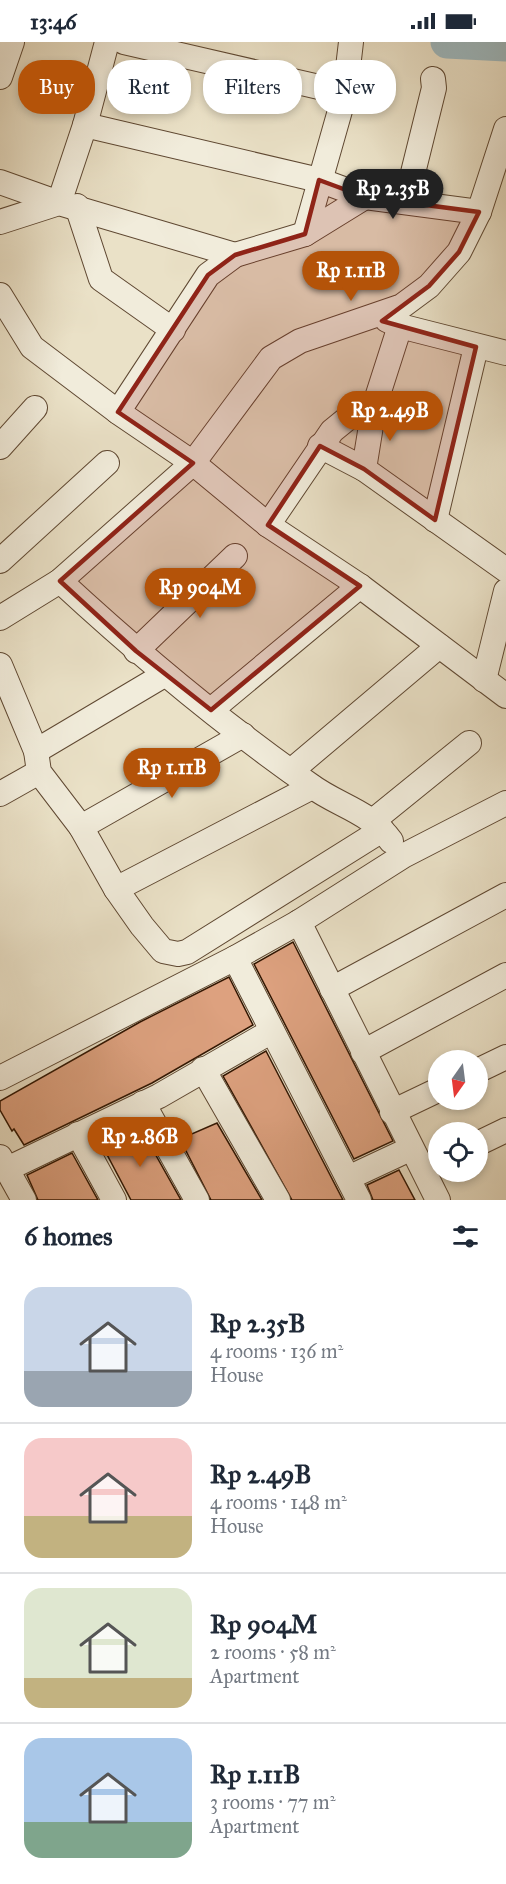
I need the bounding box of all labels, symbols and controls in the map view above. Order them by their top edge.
text: 13:46 [30,8,77,35]
chip: Buy [18,60,95,114]
chip: Rent [107,60,191,114]
chip: Filters [203,60,302,114]
chip: New [314,60,396,114]
pin: Rp 2.35B [331,169,455,220]
text: Rp 2.35B [356,176,430,200]
pin: Rp 1.11B [289,251,413,302]
text: Rp 1.11B [316,258,386,282]
pin: Rp 2.49B [328,391,452,442]
text: Rp 2.49B [351,398,429,422]
pin: Rp 904M [145,568,255,619]
text: Rp 904M [159,575,241,599]
pin: Rp 1.11B [110,748,234,799]
text: Rp 1.11B [137,755,207,779]
north arrow [428,1050,488,1110]
map controls [428,1050,488,1182]
pin: Rp 2.86B [78,1117,202,1168]
button: locate [428,1122,488,1182]
text: Rp 2.86B [102,1124,178,1148]
text: 6 homes [24,1220,113,1252]
icon: filters [449,1220,482,1253]
text: Rp 2.35B [210,1307,305,1339]
icon: home [72,1311,144,1383]
text: 4 rooms · 136 m² [210,1339,343,1363]
text: House [210,1363,264,1387]
text: Rp 2.49B [210,1458,312,1490]
icon: home [72,1462,144,1534]
text: 4 rooms · 148 m² [210,1490,347,1514]
text: House [210,1514,264,1538]
text: Rp 904M [210,1608,317,1640]
icon: home [72,1612,144,1684]
text: 2 rooms · 58 m² [210,1640,336,1664]
text: Apartment [210,1664,299,1688]
text: Rp 1.11B [210,1758,300,1790]
icon: home [72,1762,144,1834]
text: 3 rooms · 77 m² [210,1790,335,1814]
text: Apartment [210,1814,299,1838]

